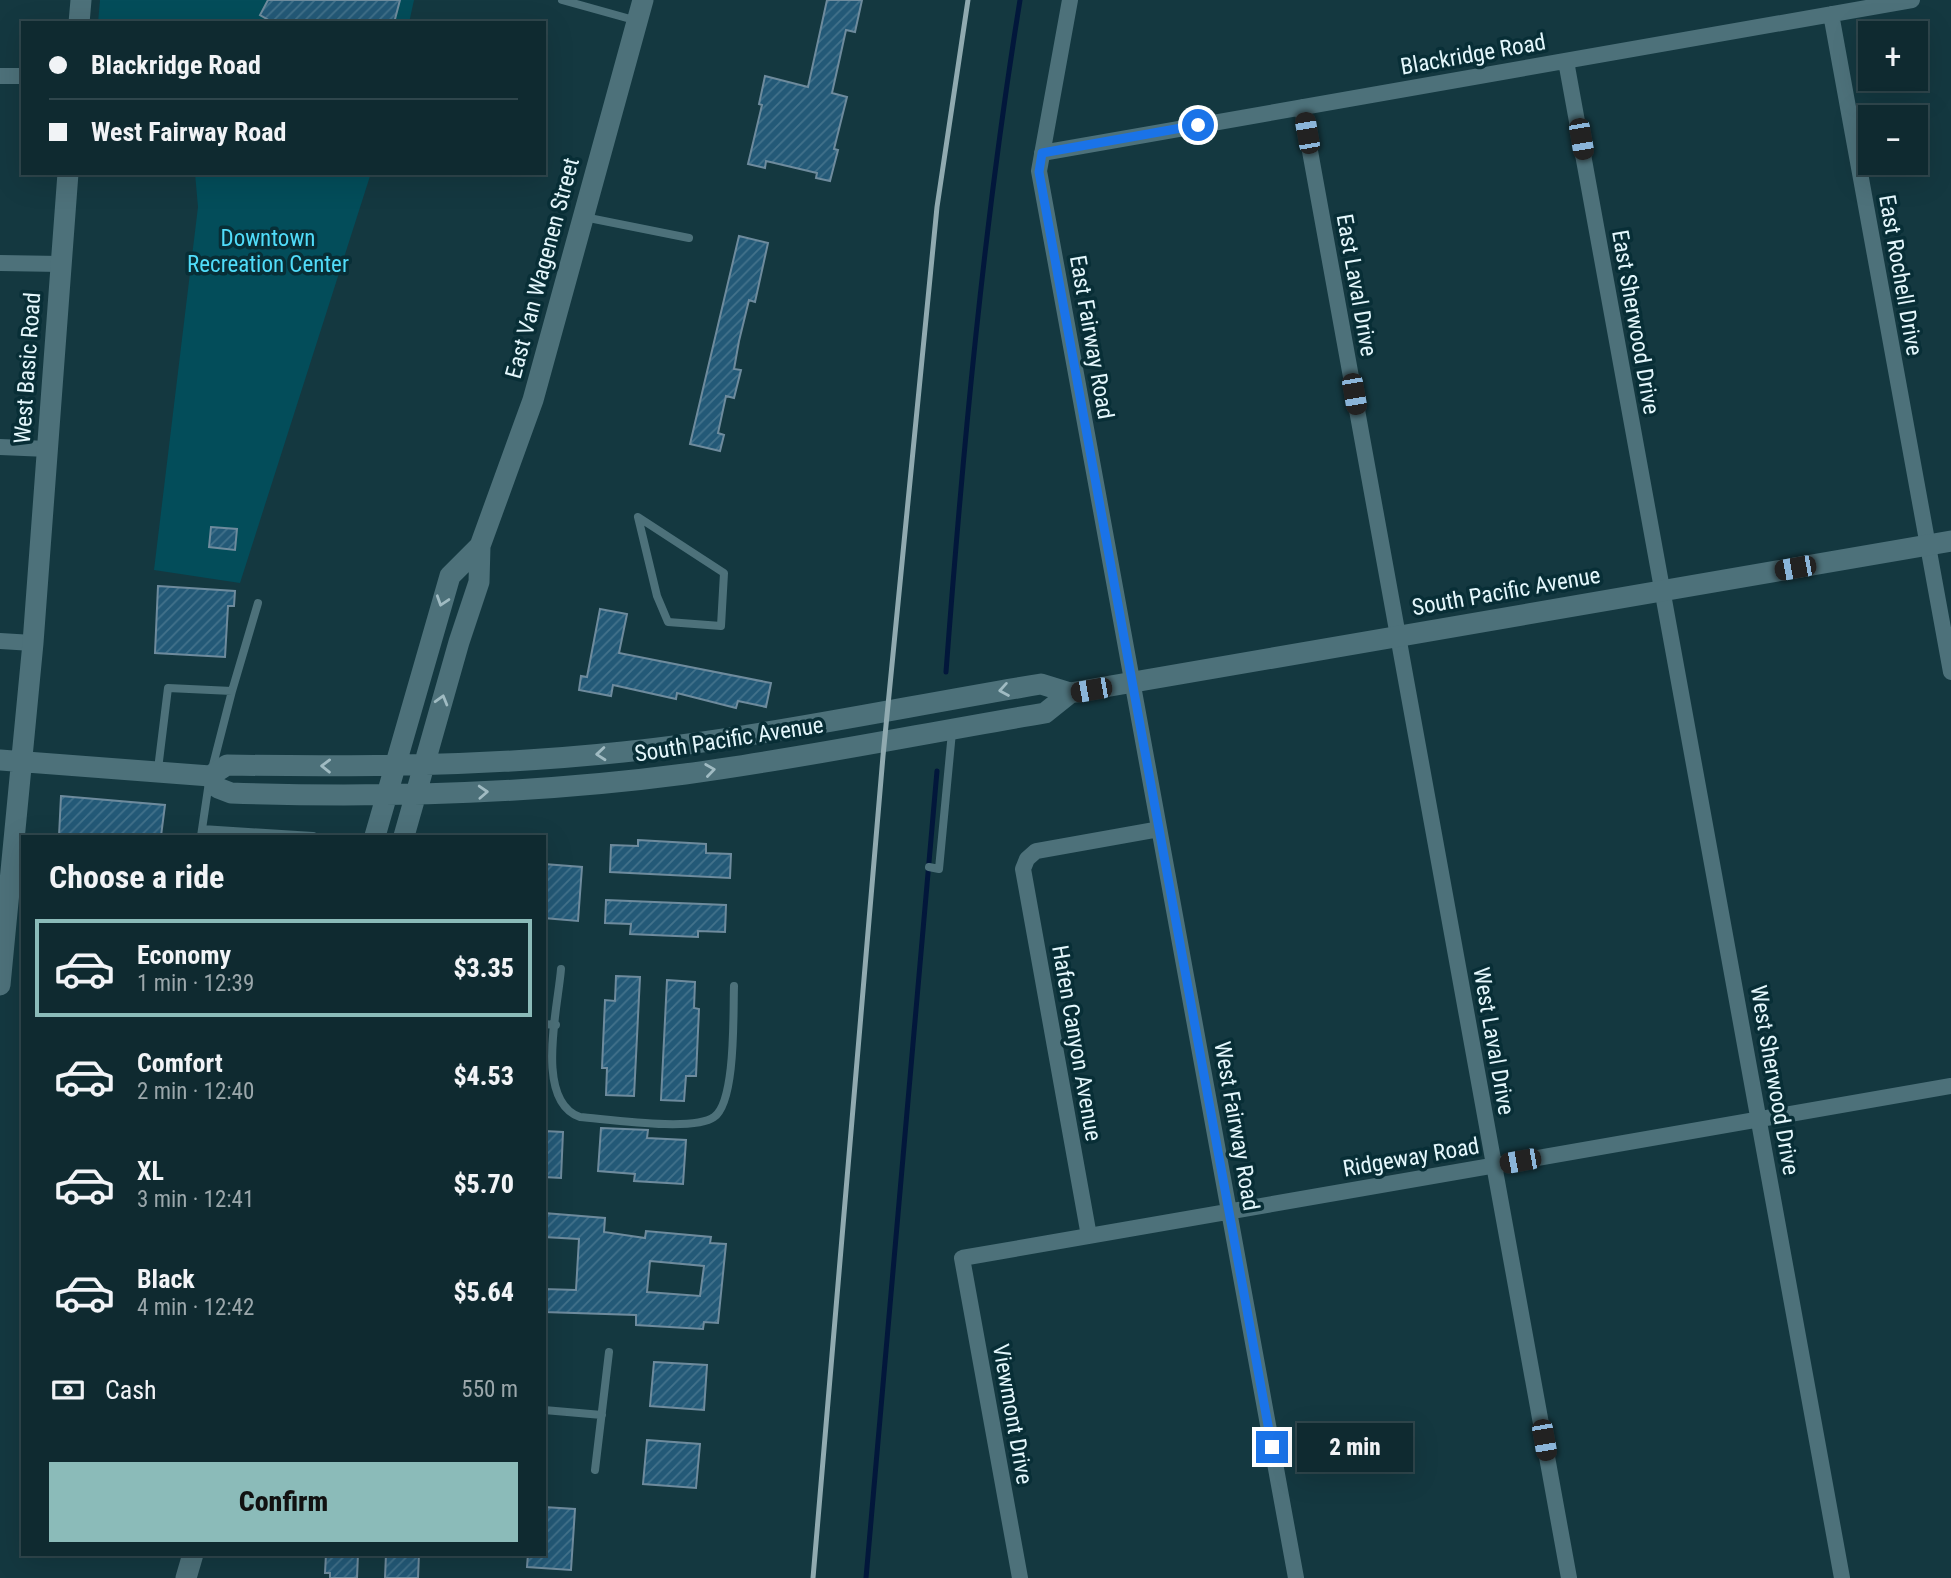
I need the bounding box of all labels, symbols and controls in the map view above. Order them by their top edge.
map controls [1858,21,1928,175]
button: + [1858,21,1928,91]
street label: Blackridge Road [1398,28,1548,81]
text: Blackridge Road [91,50,261,80]
button: − [1858,105,1928,175]
route start [1182,109,1214,141]
car [1294,110,1321,156]
car [1568,116,1595,162]
text: West Fairway Road [91,117,286,147]
street label: East Van Wagenen Street [500,155,585,381]
street label: East Rochell Drive [1873,192,1928,358]
street label: East Laval Drive [1331,212,1382,358]
park label: Downtown Recreation Center [187,225,349,278]
street label: East Sherwood Drive [1606,228,1665,416]
street label: East Fairway Road [1064,253,1119,421]
street label: West Basic Road [9,291,46,445]
car [1341,371,1368,417]
car [1773,554,1818,582]
street label: South Pacific Avenue [1410,562,1602,621]
one-way arrow [436,594,450,606]
car [1069,676,1114,704]
one-way arrow [998,682,1010,697]
one-way arrow [434,695,448,707]
street label: South Pacific Avenue [633,711,825,768]
one-way arrow [596,746,607,761]
one-way arrow [321,758,331,774]
one-way arrow [704,763,716,778]
one-way arrow [478,785,489,800]
text: Choose a ride [49,858,224,896]
icon: car [53,937,116,1000]
text: Economy [137,940,231,970]
street label: Hafen Canyon Avenue [1046,943,1107,1143]
text: $3.35 [453,953,514,983]
street label: West Laval Drive [1467,965,1520,1117]
text: 1 min · 12:39 [137,970,254,997]
street label: West Sherwood Drive [1745,983,1804,1177]
street label: West Fairway Road [1208,1039,1265,1213]
icon: car [53,1045,116,1108]
text: Comfort [137,1048,223,1078]
text: $4.53 [453,1061,514,1091]
text: 2 min · 12:40 [137,1078,254,1105]
street label: Ridgeway Road [1341,1132,1481,1183]
car [1498,1147,1543,1175]
icon: car [53,1153,116,1216]
text: XL [137,1156,164,1186]
text: $5.70 [453,1169,514,1199]
text: 3 min · 12:41 [137,1186,254,1213]
icon: car [53,1261,116,1324]
text: Black [137,1264,195,1294]
text: $5.64 [453,1277,514,1307]
text: 4 min · 12:42 [137,1294,254,1321]
street label: Viewmont Drive [987,1342,1038,1486]
icon: cash [49,1371,87,1409]
text: Cash [105,1375,157,1405]
text: 550 m [461,1376,518,1403]
car [1531,1417,1558,1463]
callout: 2 min [1296,1422,1412,1472]
route end [1256,1431,1288,1463]
text: 2 min [1329,1434,1381,1461]
button: Confirm [49,1462,518,1542]

